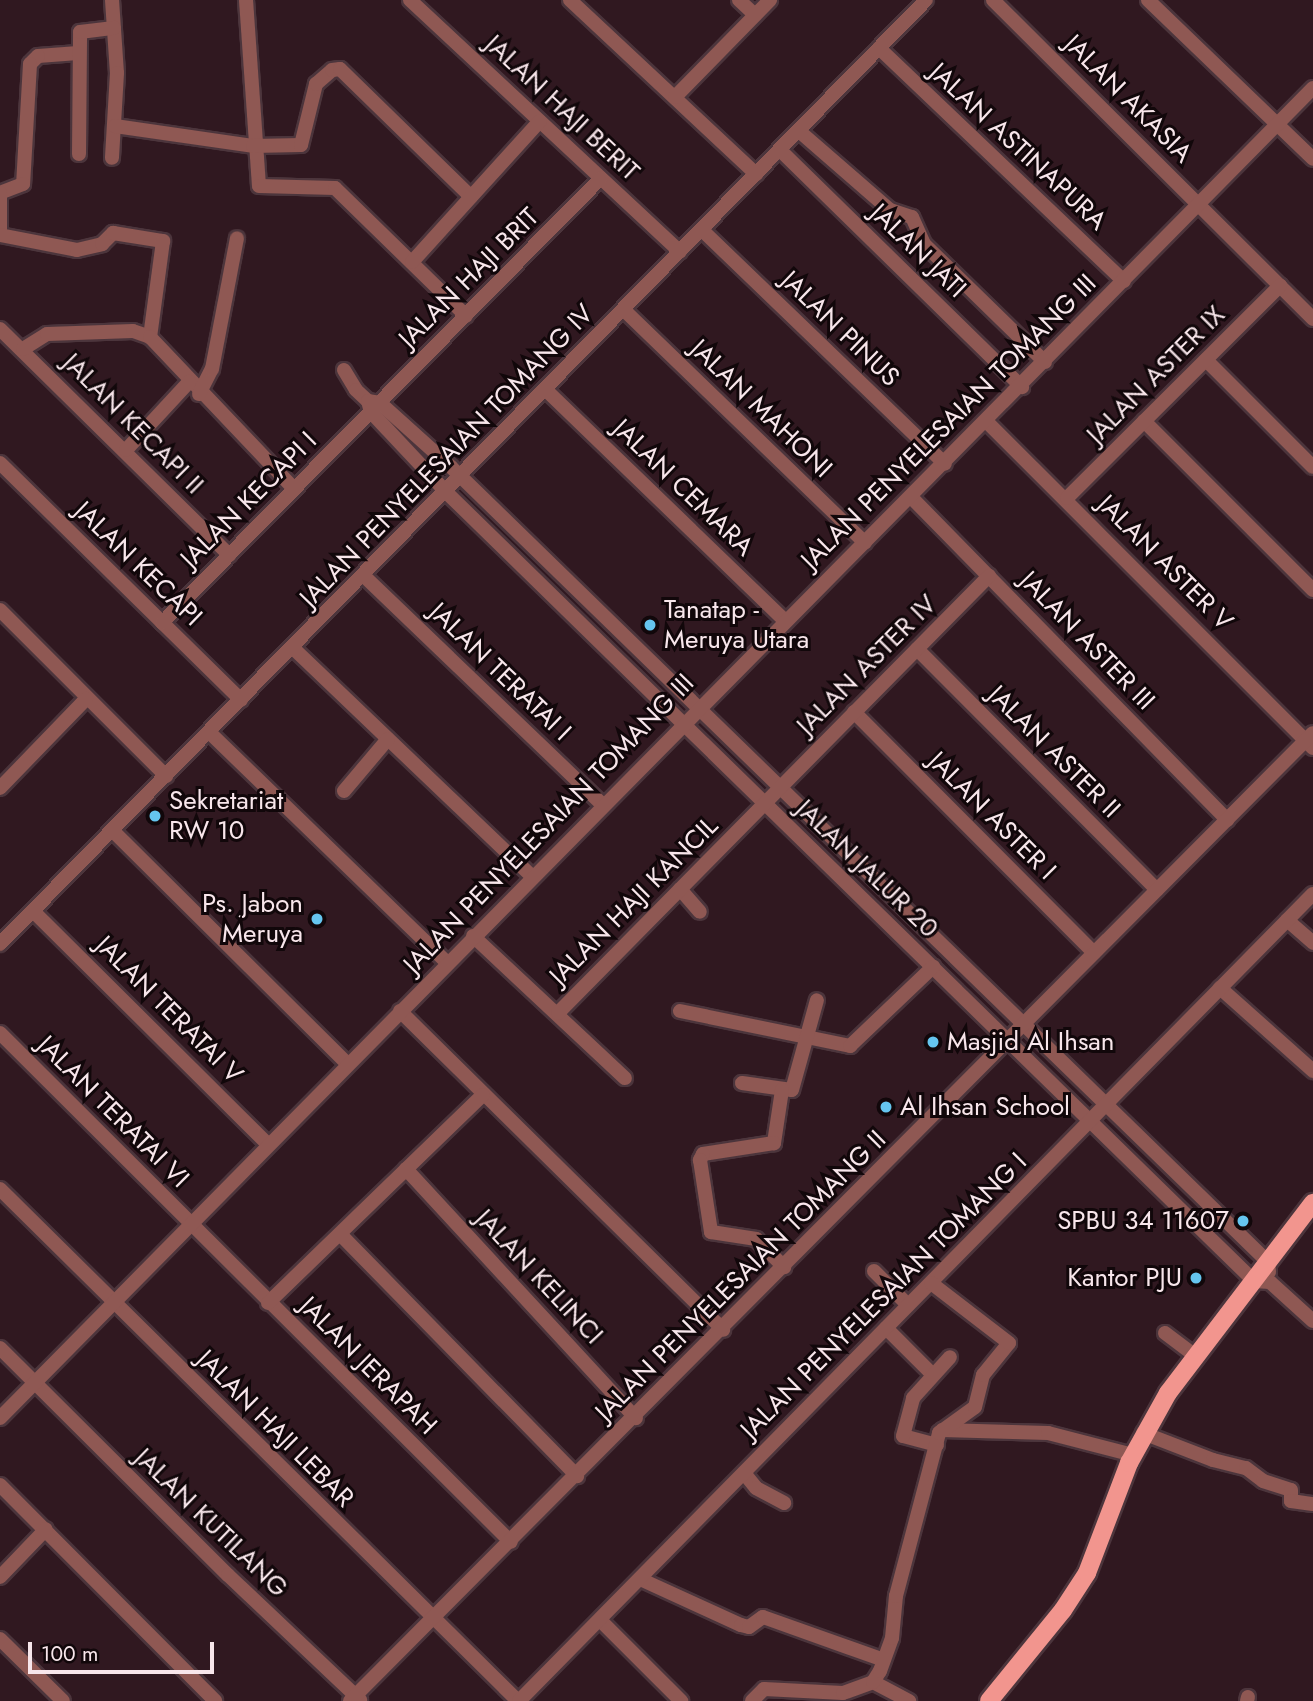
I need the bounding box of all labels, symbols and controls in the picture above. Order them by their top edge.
street label: JALAN HAJI BERIT [479,29,645,187]
street label: JALAN AKASIA [1058,29,1198,169]
street label: JALAN ASTINAPURA [923,57,1113,237]
street label: JALAN JATI [864,198,972,304]
street label: JALAN HAJI BRIT [393,202,545,354]
street label: JALAN PINUS [774,265,906,393]
street label: JALAN PENYELESAIAN TOMANG III [795,268,1103,576]
street label: JALAN PENYELESAIAN TOMANG IV [294,298,600,614]
street label: JALAN ASTER IX [1081,300,1231,450]
street label: JALAN MAHONI [684,334,838,484]
street label: JALAN KECAPI II [56,347,210,501]
street label: JALAN CEMARA [606,413,760,563]
street label: JALAN KECAPI I [175,426,323,574]
street label: JALAN ASTER V [1091,489,1239,637]
street label: JALAN KECAPI [68,495,208,633]
street label: JALAN ASTER III [1013,565,1161,717]
street label: JALAN ASTER IV [791,589,943,741]
place label: Tanatap - Meruya Utara [664,594,809,656]
street label: JALAN TERATAI I [423,597,577,747]
marker: Tanatap - Meruya Utara [642,617,658,633]
street label: JALAN PENYELESAIAN TOMANG III [397,668,701,980]
street label: JALAN ASTER II [981,679,1127,825]
street label: JALAN ASTER I [922,746,1062,886]
place label: Sekretariat RW 10 [169,785,283,846]
street label: JALAN JALUR 20 [790,793,944,945]
marker: Sekretariat RW 10 [147,808,163,824]
street label: JALAN HAJI KANCIL [543,810,725,992]
place label: Ps. Jabon Meruya [202,888,303,950]
marker: Ps. Jabon Meruya [309,911,325,927]
street label: JALAN TERATAI V [89,930,249,1090]
place label: Masjid Al Ihsan [947,1026,1115,1058]
street label: JALAN TERATAI VI [31,1030,195,1194]
marker: Masjid Al Ihsan [925,1034,941,1050]
place label: Al Ihsan School [900,1091,1070,1123]
marker: Al Ihsan School [878,1099,894,1115]
street label: JALAN PENYELESAIAN TOMANG II [589,1124,893,1428]
street label: JALAN PENYELESAIAN TOMANG I [735,1147,1033,1445]
street label: JALAN KELINCI [469,1203,609,1351]
place label: SPBU 34 11607 [1057,1205,1229,1237]
marker: SPBU 34 11607 [1235,1213,1251,1229]
place label: Kantor PJU [1067,1262,1182,1294]
marker: Kantor PJU [1188,1270,1204,1286]
street label: JALAN JERAPAH [293,1291,443,1441]
street label: JALAN HAJI LEBAR [190,1344,360,1514]
street label: JALAN KUTILANG [128,1442,294,1604]
scale bar [32,1628,217,1672]
text: 100 m [41,1639,98,1669]

